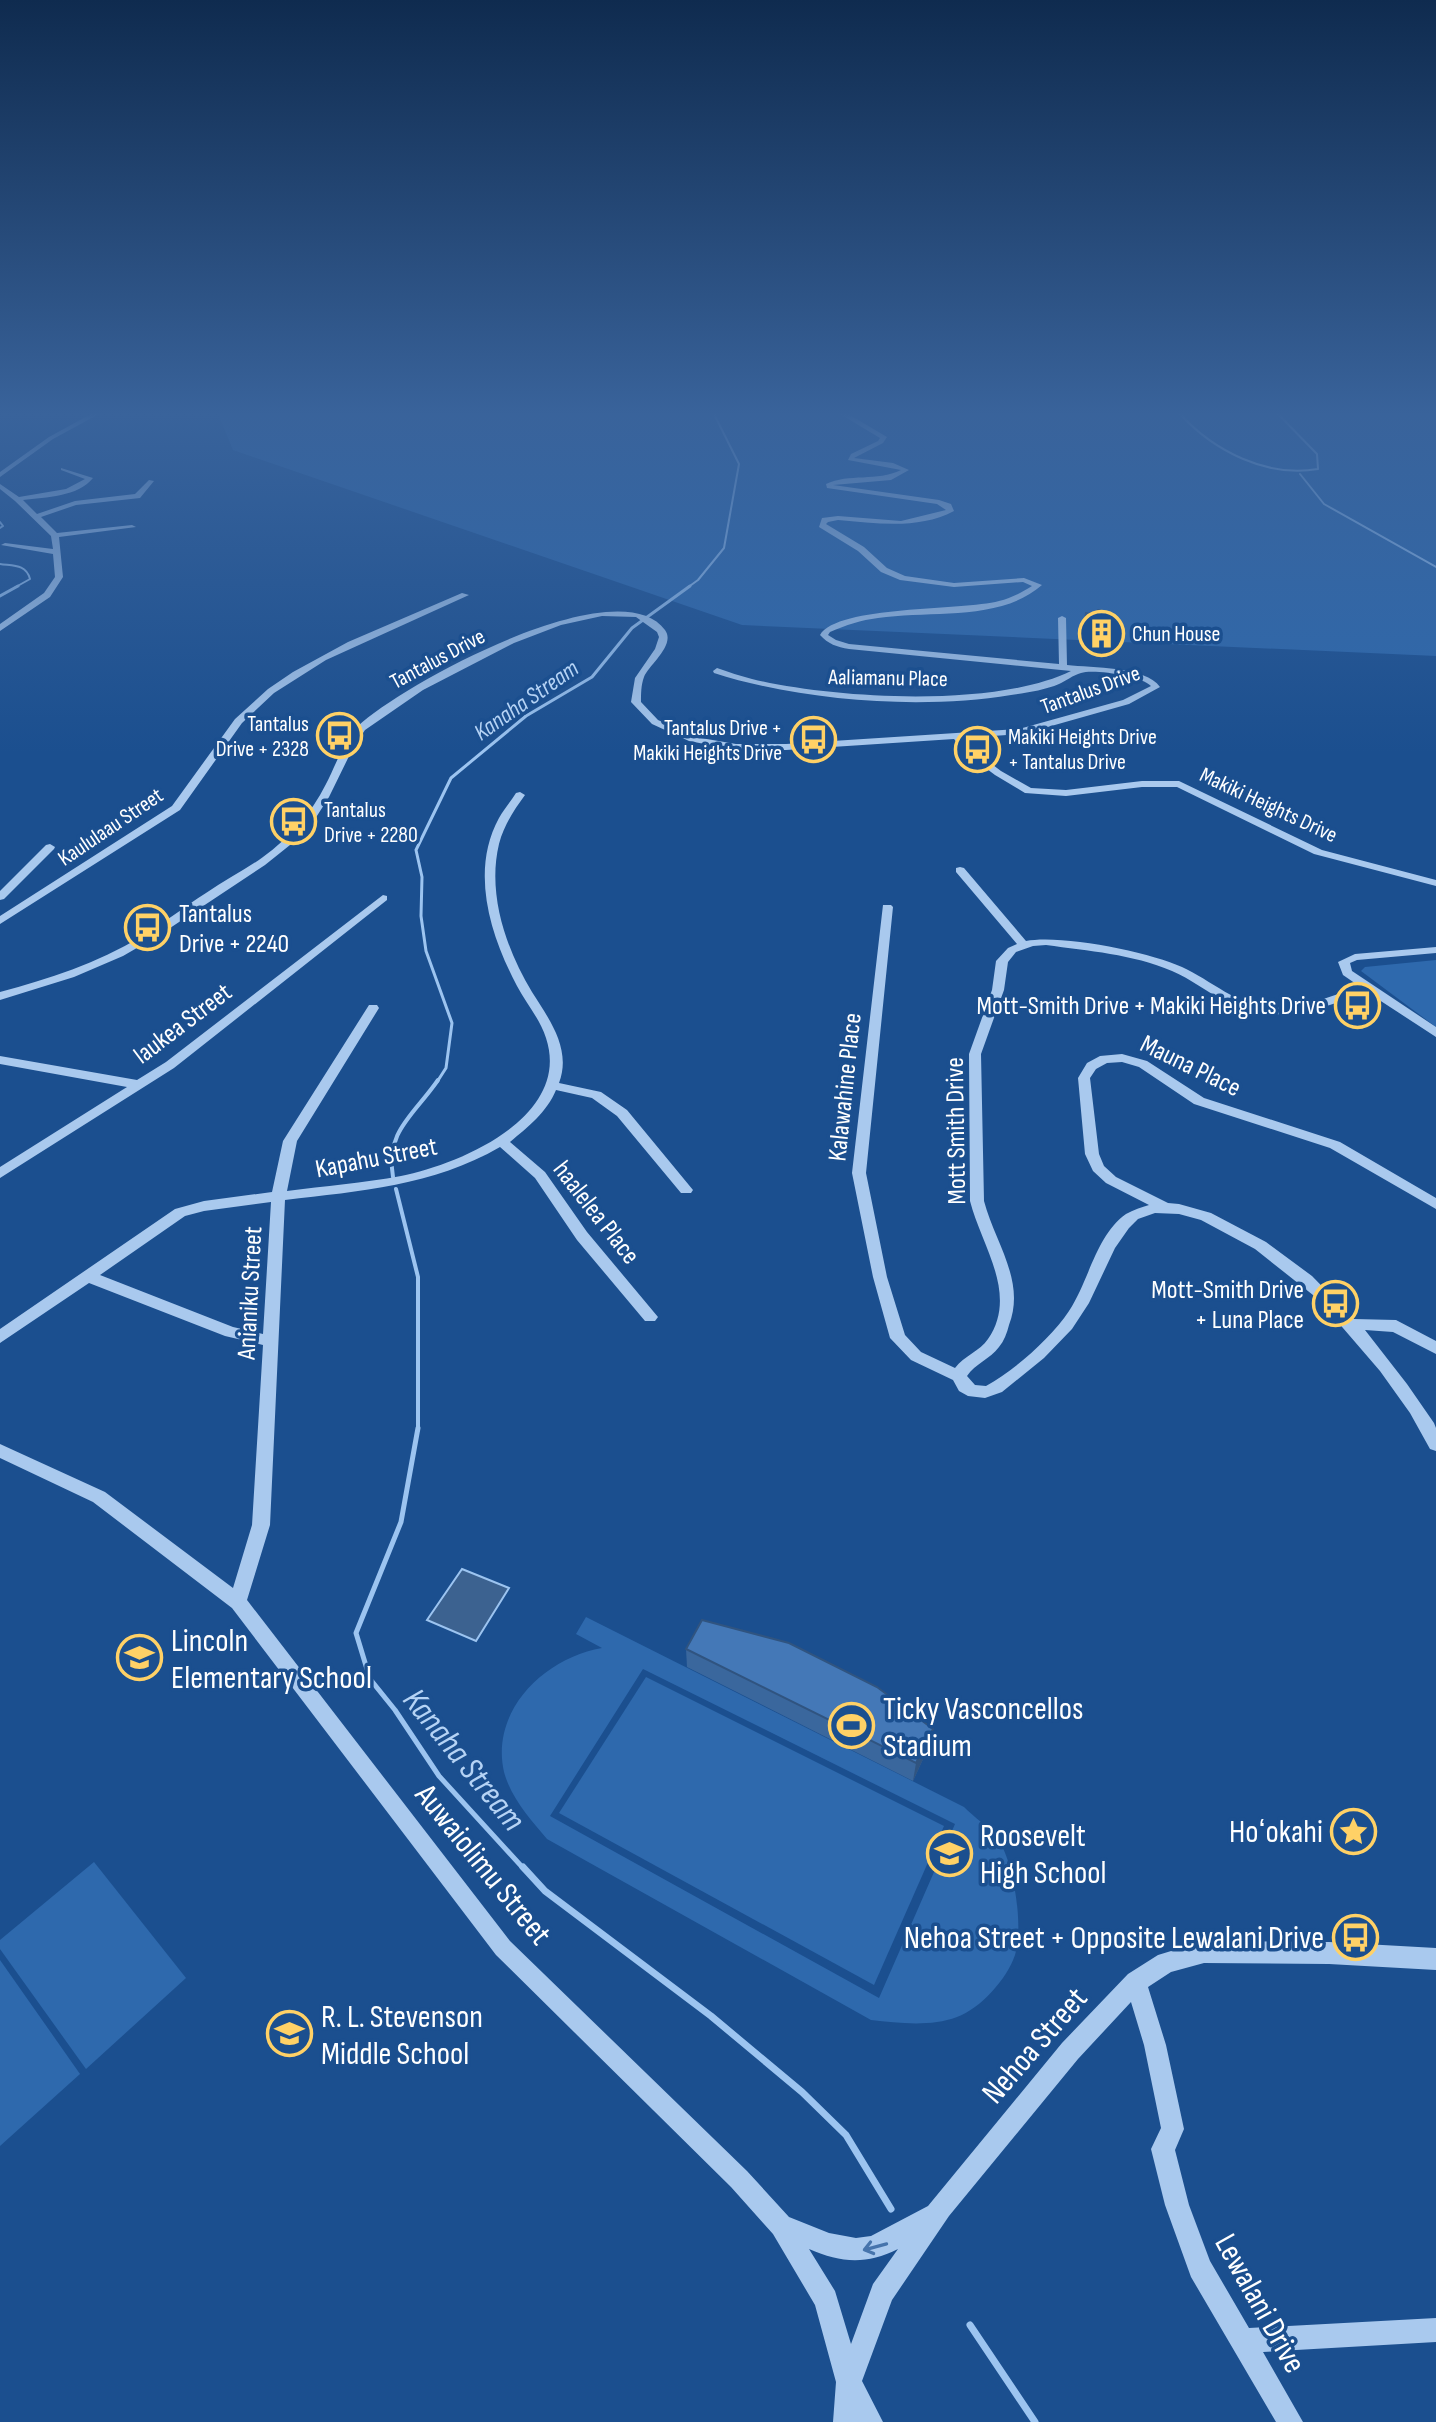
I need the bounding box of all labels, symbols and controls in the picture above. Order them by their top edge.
building icon: Chun House [1077,609,1125,657]
place label: Chun House [1132,621,1220,648]
street label: Tantalus Drive [386,623,490,696]
water label: Kanaha Stream [468,654,584,747]
street label: Tantalus Drive [1037,660,1144,721]
street label: Aaliamanu Place [827,664,948,693]
place label: Tantalus Drive + 2328 [216,711,309,763]
bus stop icon: Tantalus Drive + 2328 [316,712,364,760]
place label: Tantalus Drive + Makiki Heights Drive [633,715,782,767]
bus stop icon: Tantalus Drive + Makiki Heights Drive [789,716,837,764]
place label: Makiki Heights Drive + Tantalus Drive [1008,724,1157,776]
bus stop icon: Makiki Heights Drive + Tantalus Drive [953,725,1001,773]
street label: Makiki Heights Drive [1195,762,1342,849]
street label: Kaululaau Street [53,782,169,872]
place label: Tantalus Drive + 2280 [324,797,418,849]
bus stop icon: Tantalus Drive + 2280 [269,798,317,846]
place label: Tantalus Drive + 2240 [179,899,289,960]
bus stop icon: Tantalus Drive + 2240 [124,904,172,952]
street label: Iaukea Street [128,977,238,1071]
bus stop icon: Mott-Smith Drive + Makiki Heights Drive [1333,981,1381,1029]
place label: Mott-Smith Drive + Makiki Heights Drive [976,991,1326,1022]
street label: Kalawahine Place [822,1012,869,1163]
street label: Mauna Place [1135,1029,1246,1104]
street label: Mott Smith Drive [940,1057,973,1205]
street label: Kapahu Street [313,1131,440,1185]
street label: haalelea Place [546,1155,646,1271]
street label: Anianiku Street [231,1226,269,1361]
place label: Mott-Smith Drive + Luna Place [1151,1275,1304,1336]
bus stop icon: Mott-Smith Drive + Luna Place [1311,1280,1359,1328]
place label: Lincoln Elementary School [171,1622,372,1698]
school or university icon: Lincoln Elementary School [116,1634,164,1682]
water label: Kanaha Stream [394,1680,534,1839]
place label: Ticky Vasconcellos Stadium [883,1690,1083,1766]
sports icon: Ticky Vasconcellos Stadium [828,1702,876,1750]
street label: Auwaiolimu Street [406,1776,559,1953]
place icon: Hoʻokahi [1330,1807,1378,1855]
place label: Hoʻokahi [1229,1813,1323,1852]
place label: Roosevelt High School [980,1817,1106,1893]
school or university icon: Roosevelt High School [925,1829,973,1877]
bus stop icon: Nehoa Street + Opposite Lewalani Drive [1331,1913,1379,1961]
place label: Nehoa Street + Opposite Lewalani Drive [904,1919,1324,1958]
street label: Nehoa Street [974,1980,1096,2112]
place label: R. L. Stevenson Middle School [321,1998,483,2074]
school or university icon: R. L. Stevenson Middle School [266,2010,314,2058]
street label: Lewalani Drive [1206,2227,1314,2380]
one-way arrow [863,2241,889,2256]

